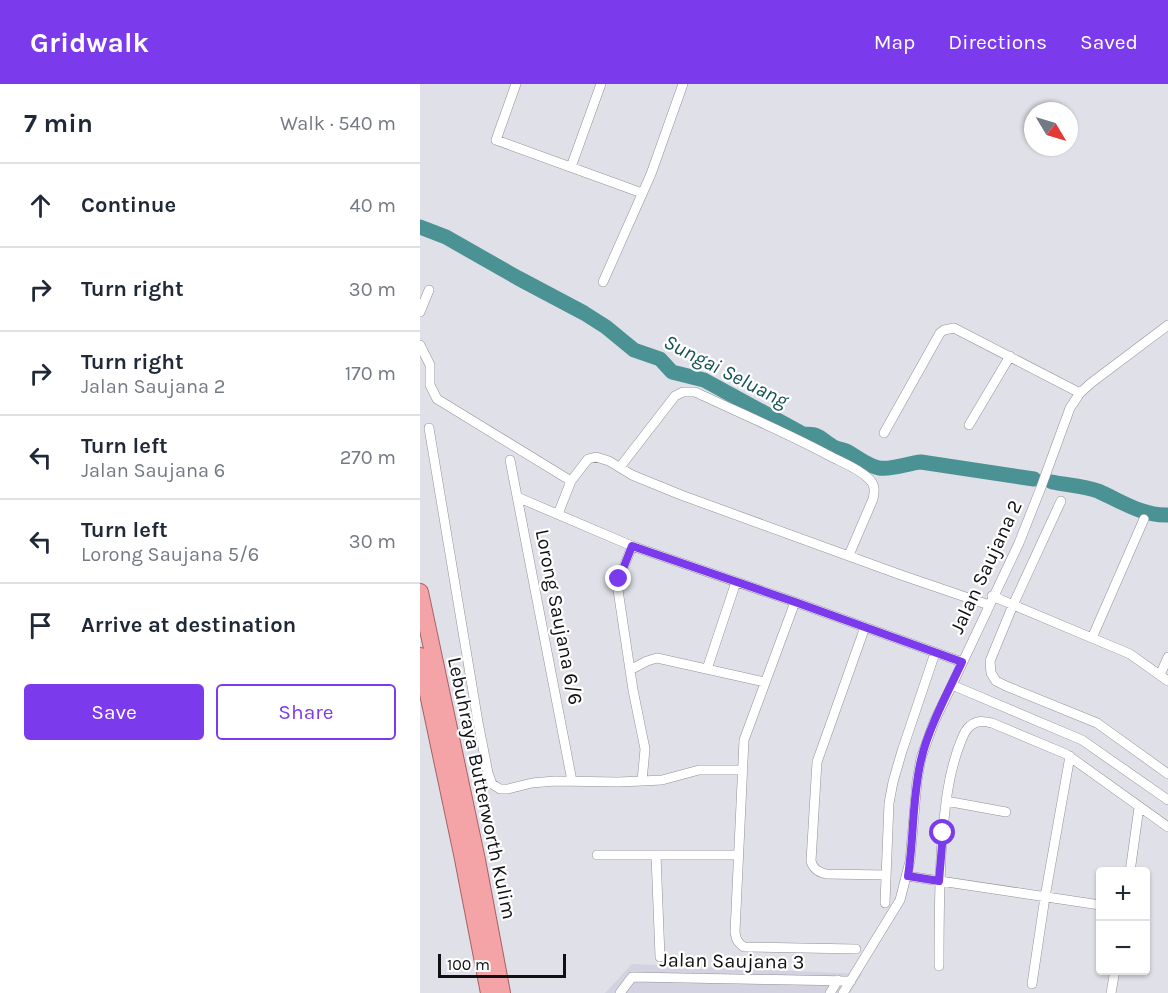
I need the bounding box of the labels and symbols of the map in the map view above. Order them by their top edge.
north arrow [1024,102,1078,156]
water label: Sungai Seluang [660,329,793,413]
street label: Jalan Saujana 2 [945,497,1027,637]
street label: Lorong Saujana 6/6 [531,527,587,707]
route end [605,565,631,591]
street label: Lebuhraya Butterworth Kulim [443,655,521,921]
route start [929,819,955,845]
street label: Jalan Saujana 3 [659,948,805,974]
scale bar [438,951,566,978]

